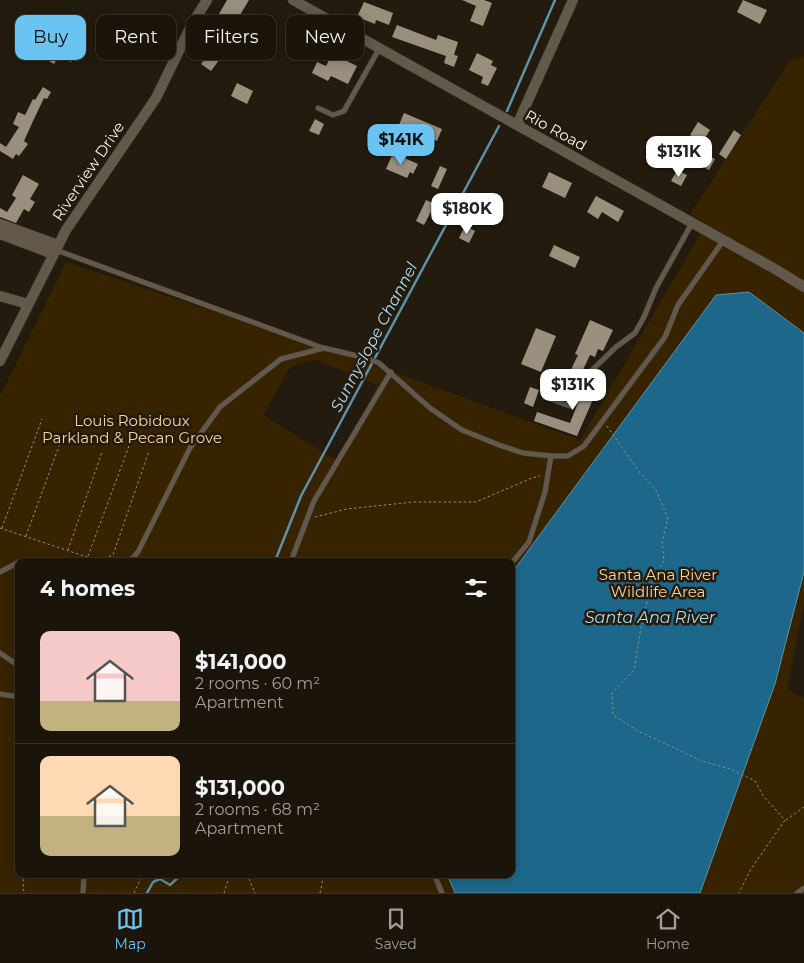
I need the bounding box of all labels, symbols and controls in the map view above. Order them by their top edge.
chip: Buy [15,15,86,60]
chip: Rent [96,15,176,60]
chip: Filters [186,15,276,60]
chip: New [286,15,364,60]
street label: Rio Road [522,105,590,155]
street label: Riverview Drive [48,118,128,224]
pin: $141K [366,124,436,166]
text: $141K [378,130,424,149]
pin: $131K [644,136,714,178]
text: $131K [657,142,701,161]
pin: $180K [432,192,502,235]
text: $180K [442,199,492,218]
water label: Sunnyslope Channel [327,259,422,415]
pin: $131K [538,368,608,411]
text: $131K [551,375,595,394]
park label: Louis Robidoux Parkland & Pecan Grove [42,411,222,447]
park label: Santa Ana River Wildlife Area [599,565,717,601]
icon: filters [462,574,490,602]
text: 4 homes [40,576,135,601]
water label: Santa Ana River [585,608,716,627]
text: $141,000 [195,649,287,674]
icon: home [80,651,140,711]
text: 2 rooms · 60 m² [195,674,320,693]
text: Apartment [195,693,284,712]
text: $131,000 [195,775,285,800]
icon: home [80,776,140,836]
text: 2 rooms · 68 m² [195,800,320,819]
text: Apartment [195,819,284,838]
tab: Map [115,905,146,953]
tab: Saved [375,905,417,953]
tab: Home [646,905,689,953]

